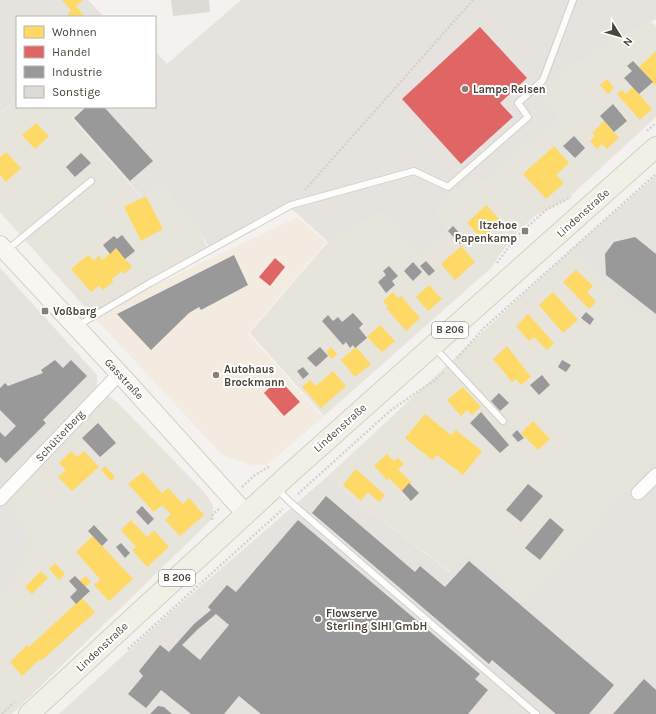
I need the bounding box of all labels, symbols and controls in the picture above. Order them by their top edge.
legend [16,16,156,108]
north arrow [600,16,640,56]
text: Wohnen [52,25,97,39]
text: N [620,35,635,49]
text: Handel [52,45,91,59]
text: Industrie [52,65,102,79]
place label: Lampe Reisen [473,83,546,96]
marker: Lampe Reisen [460,84,470,94]
text: Sonstige [52,85,100,99]
street label: Lindenstraße [554,186,612,240]
place label: Itzehoe Papenkamp [455,219,517,245]
marker: Itzehoe Papenkamp [520,226,530,236]
place label: Voßbarg [53,305,97,318]
marker: Voßbarg [40,306,50,316]
road number: B 206 [432,322,468,338]
street label: Gasstraße [102,356,146,402]
place label: Autohaus Brockmann [224,363,285,389]
marker: Autohaus Brockmann [211,370,221,380]
street label: Lindenstraße [311,401,369,455]
street label: Schütterberg [33,407,88,464]
road number: B 206 [159,570,195,586]
place label: Flowserve Sterling SIHI GmbH [326,607,427,633]
marker: Flowserve Sterling SIHI GmbH [313,614,323,624]
street label: Lindenstraße [73,619,131,674]

